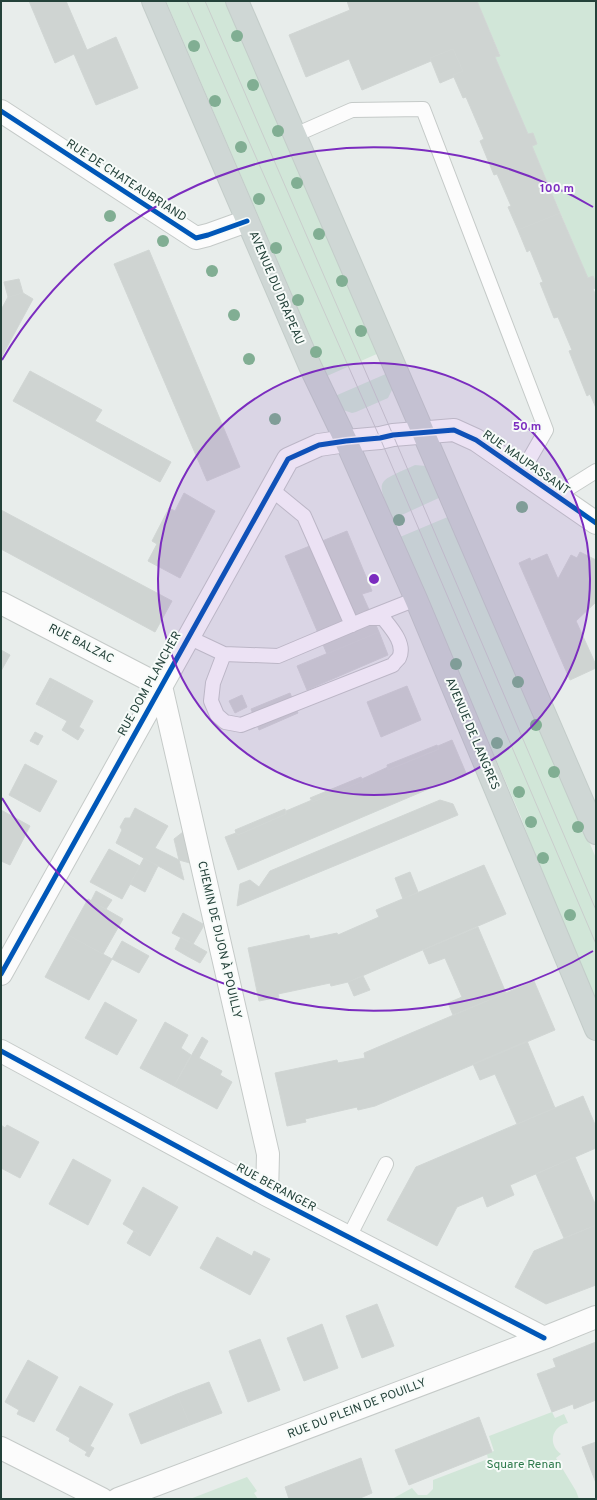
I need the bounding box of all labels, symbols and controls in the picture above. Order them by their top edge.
street label: RUE DE CHATEAUBRIAND [63,136,189,226]
text: 100 m [540,181,574,197]
street label: AVENUE DU DRAPEAU [245,229,307,347]
text: 50 m [513,419,541,435]
street label: RUE MAUPASSANT [479,427,573,499]
centre of rings [367,572,381,586]
street label: RUE BALZAC [45,621,117,667]
street label: RUE DOM PLANCHER [115,629,185,739]
street label: AVENUE DE LANGRES [441,675,503,793]
street label: CHEMIN DE DIJON À POUILLY [193,860,245,1021]
street label: RUE BERANGER [233,1160,319,1216]
street label: RUE DU PLEIN DE POUILLY [285,1375,429,1443]
park label: Square Renan [487,1457,561,1473]

